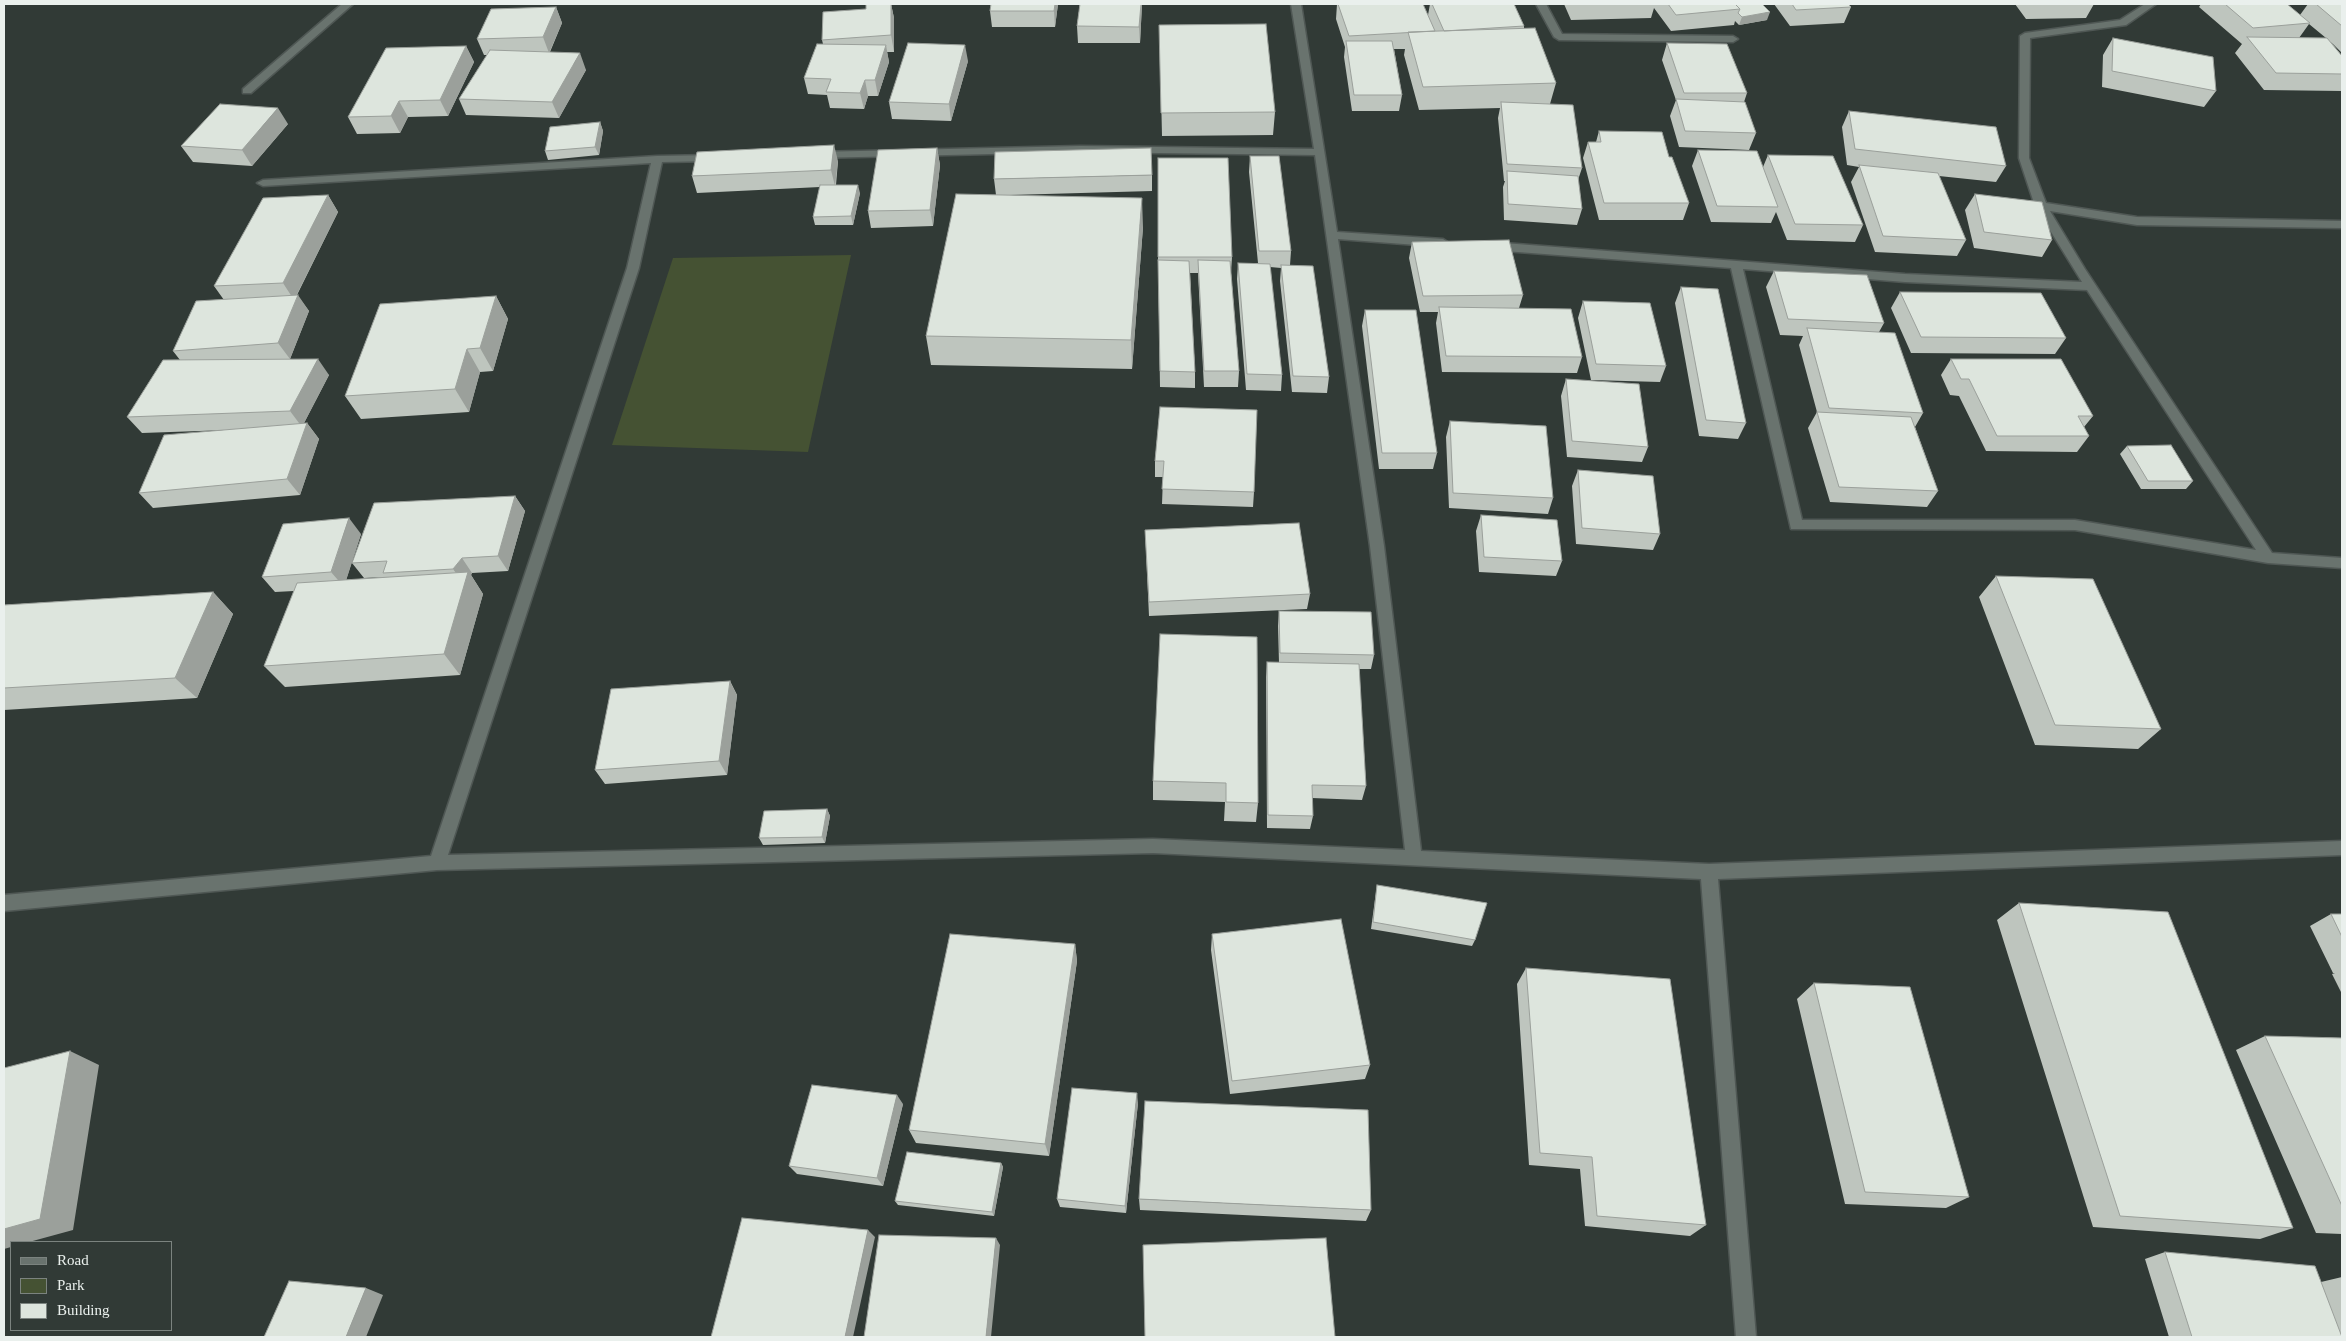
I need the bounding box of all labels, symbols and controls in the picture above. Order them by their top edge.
legend [10,1241,172,1331]
text: Road [57,1252,89,1268]
text: Park [57,1277,85,1293]
text: Building [57,1302,110,1318]

